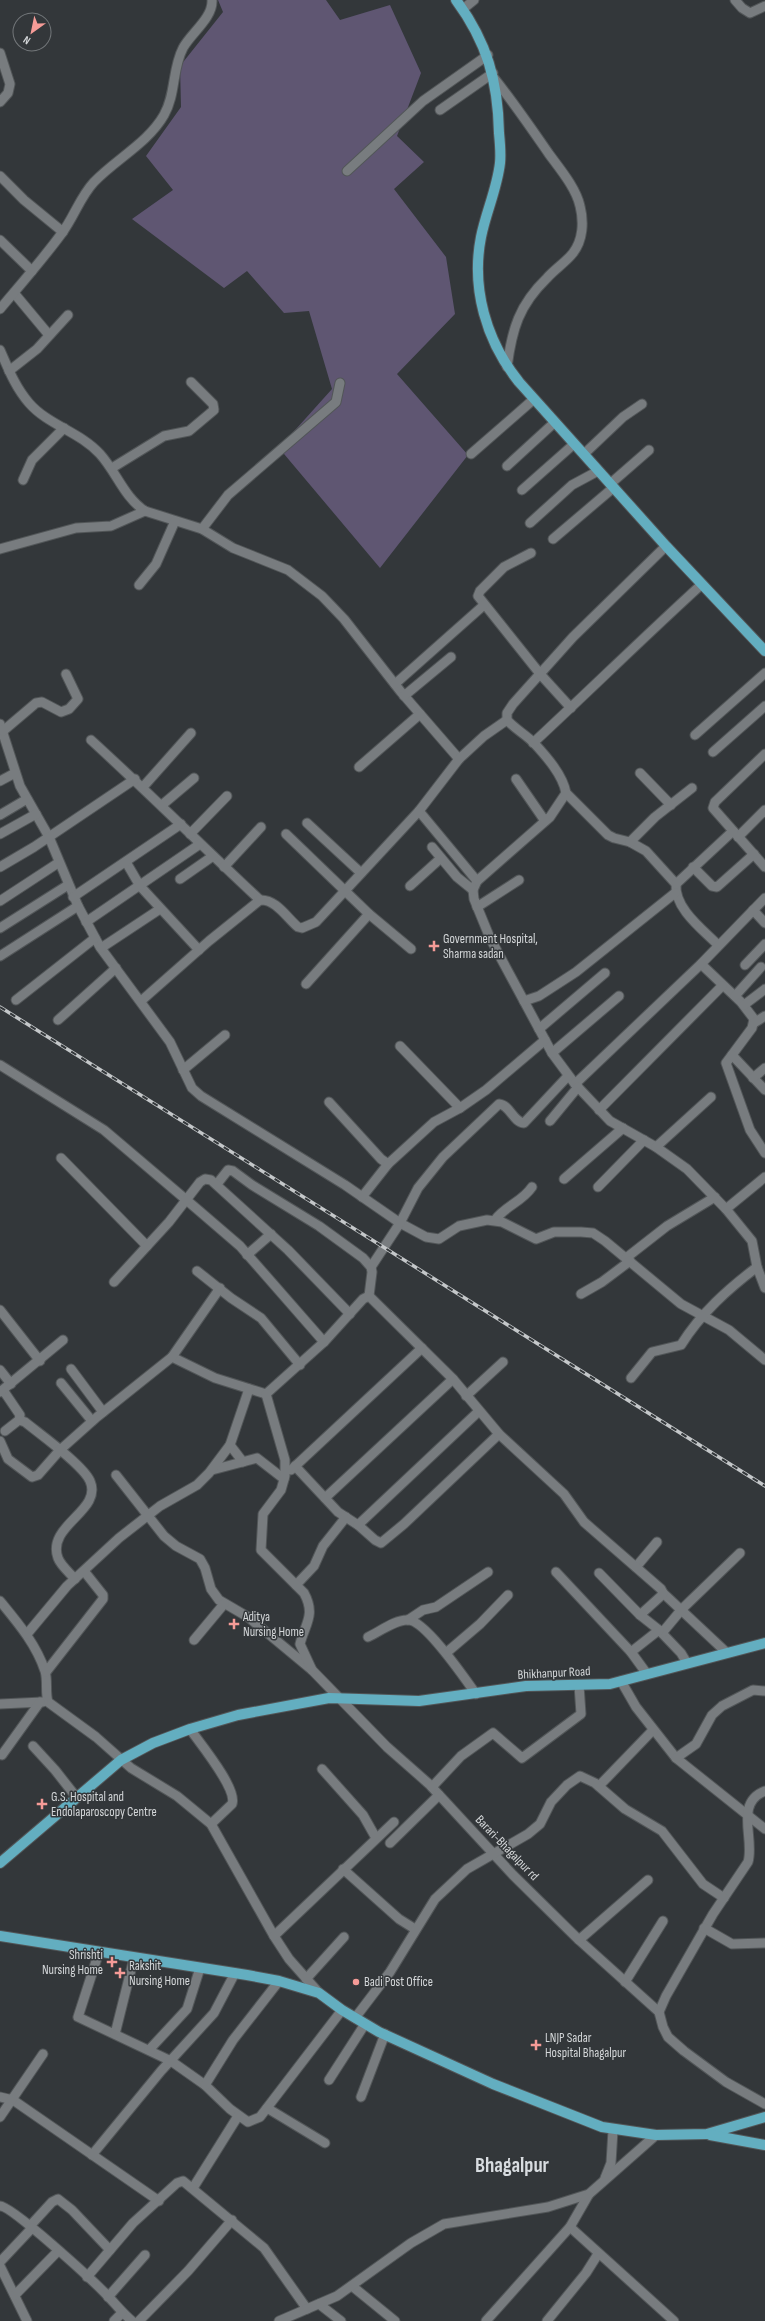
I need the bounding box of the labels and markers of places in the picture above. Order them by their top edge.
place label: Government Hospital, Sharma sadan [443,931,538,962]
marker: Government Hospital, Sharma sadan [428,940,440,952]
place label: Aditya Nursing Home [242,1609,304,1640]
marker: Aditya Nursing Home [228,1618,240,1630]
place label: G.S. Hospital and Endolaparoscopy Centre [51,1789,157,1820]
marker: G.S. Hospital and Endolaparoscopy Centre [36,1798,48,1810]
place label: Shrishti Nursing Home [42,1947,103,1978]
marker: Shrishti Nursing Home [106,1956,118,1968]
place label: Rakshit Nursing Home [129,1958,190,1989]
marker: Rakshit Nursing Home [114,1967,126,1979]
place label: Badi Post Office [364,1974,433,1990]
marker: Badi Post Office [351,1977,361,1987]
place label: LNJP Sadar Hospital Bhagalpur [545,2030,626,2061]
marker: LNJP Sadar Hospital Bhagalpur [530,2039,542,2051]

